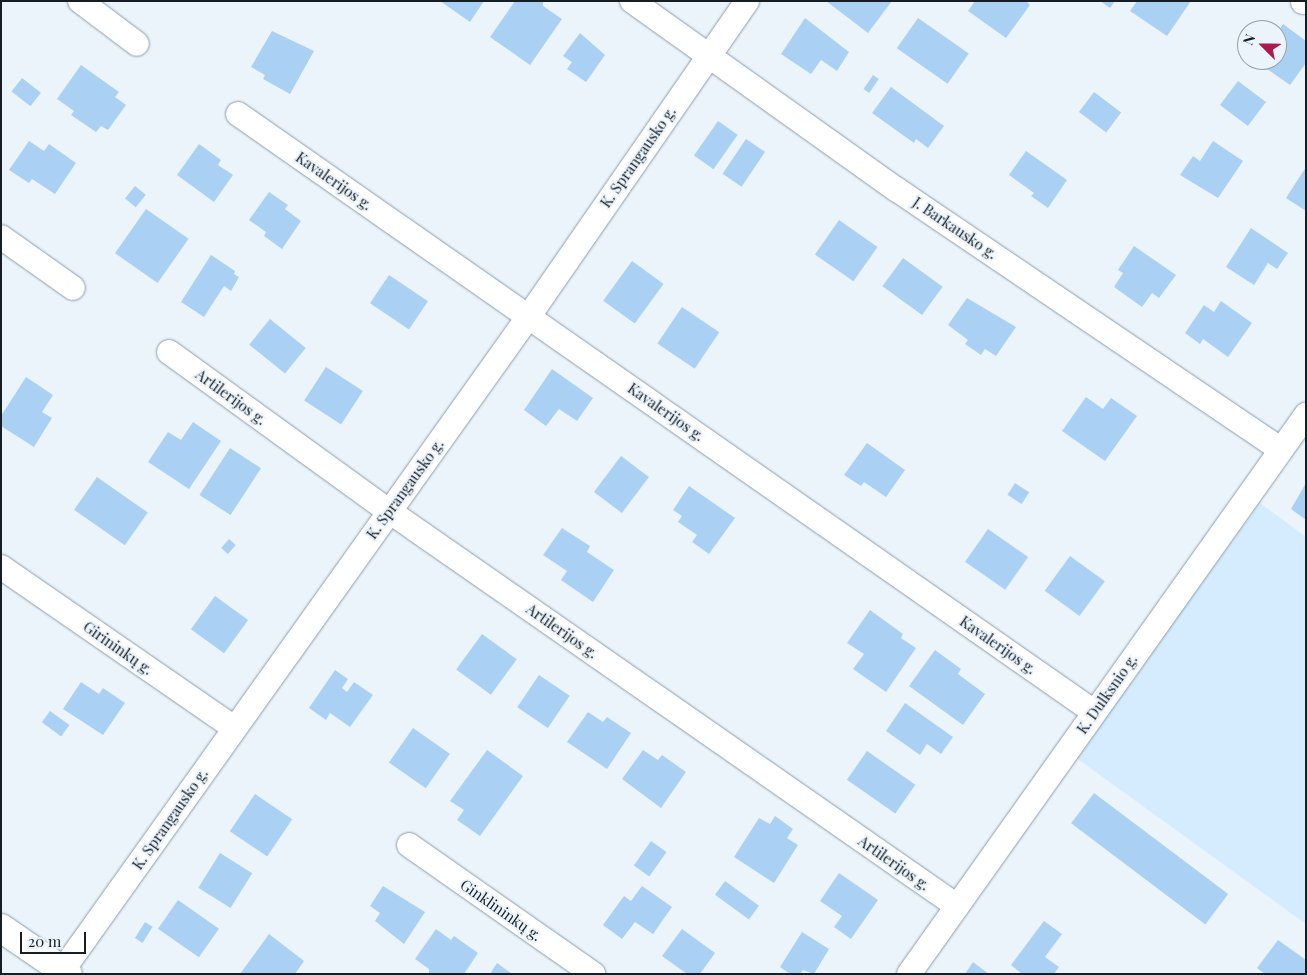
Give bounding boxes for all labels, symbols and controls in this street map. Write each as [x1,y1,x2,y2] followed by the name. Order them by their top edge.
[1237,20,1287,70] north arrow
[1238,31,1259,48] text: N
[596,103,680,211] street label: K. Sprangausko g.
[292,148,376,214] street label: Kavalerijos g.
[909,193,1001,263] street label: J. Barkausko g.
[192,365,270,429] street label: Artilerijos g.
[624,379,708,445] street label: Kavalerijos g.
[363,435,447,543] street label: K. Sprangausko g.
[523,600,601,662] street label: Artilerijos g.
[956,612,1040,678] street label: Kavalerijos g.
[80,617,156,679] street label: Girininkų g.
[1073,651,1141,737] street label: K. Dulksnio g.
[128,765,212,873] street label: K. Sprangausko g.
[855,832,933,894] street label: Artilerijos g.
[457,875,545,945] street label: Ginklininkų g.
[22,922,89,954] scale bar
[28,931,61,951] text: 20 m

